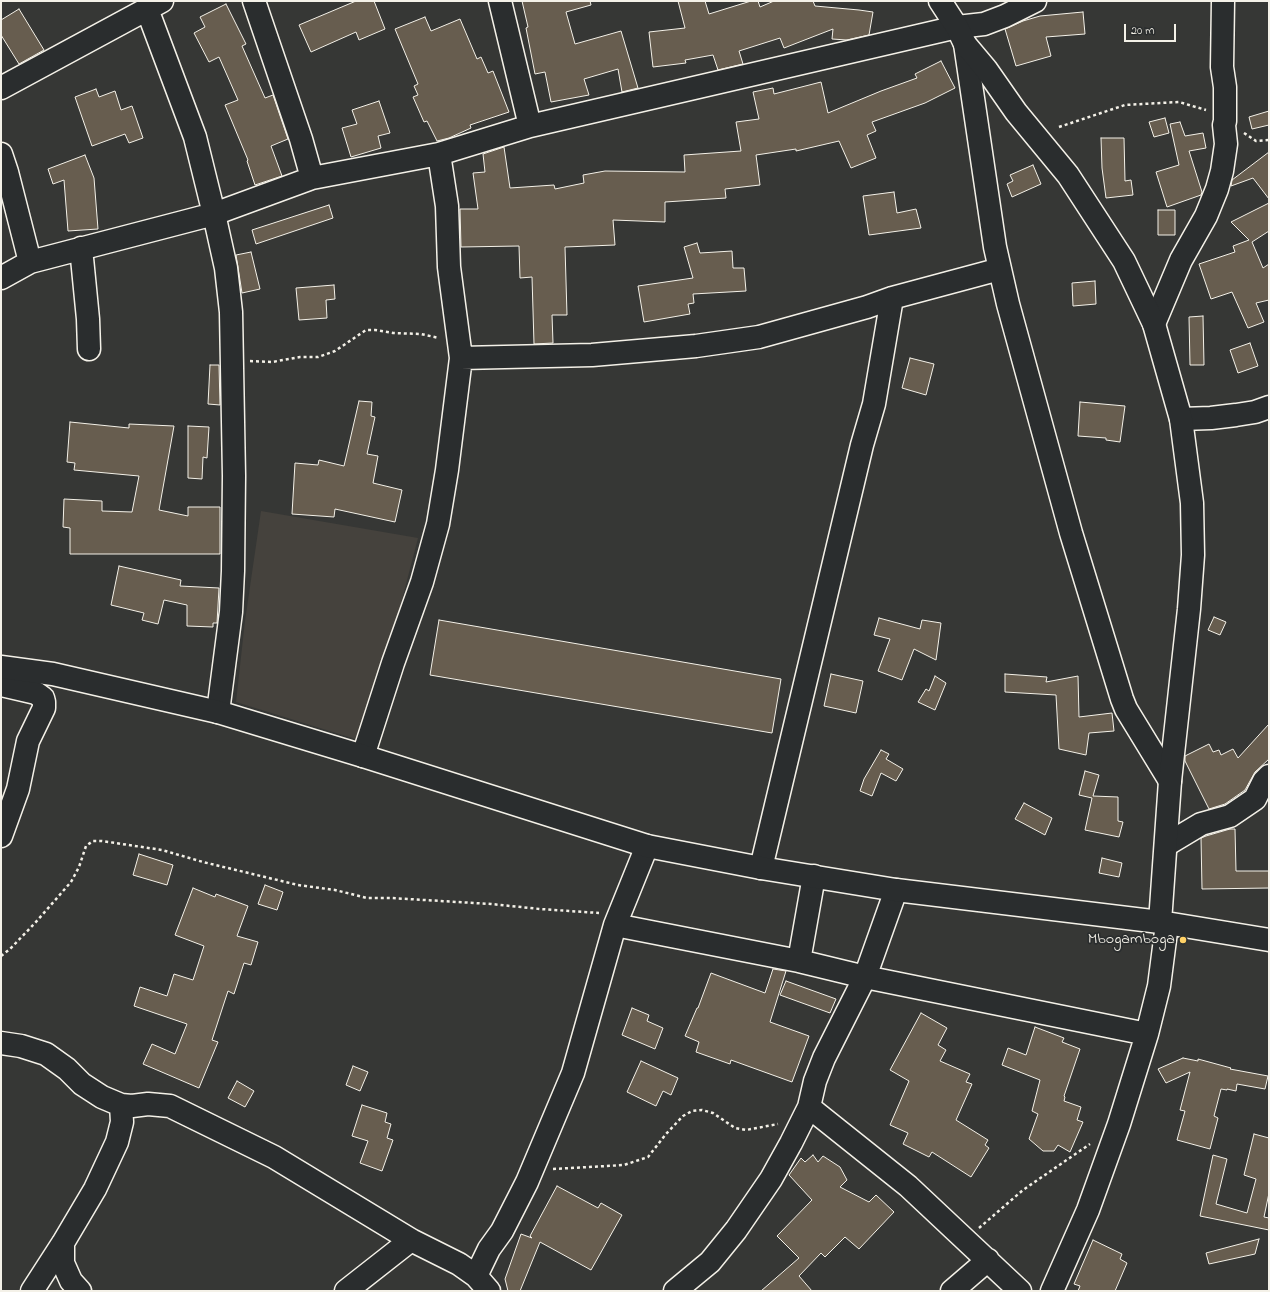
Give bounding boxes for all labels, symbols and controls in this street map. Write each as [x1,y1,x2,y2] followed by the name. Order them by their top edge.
[1126,16,1178,42] scale bar
[1131,22,1154,40] text: 20 m
[1088,930,1175,950] place label: Mbogamboga
[1178,935,1188,945] marker: Mbogamboga

